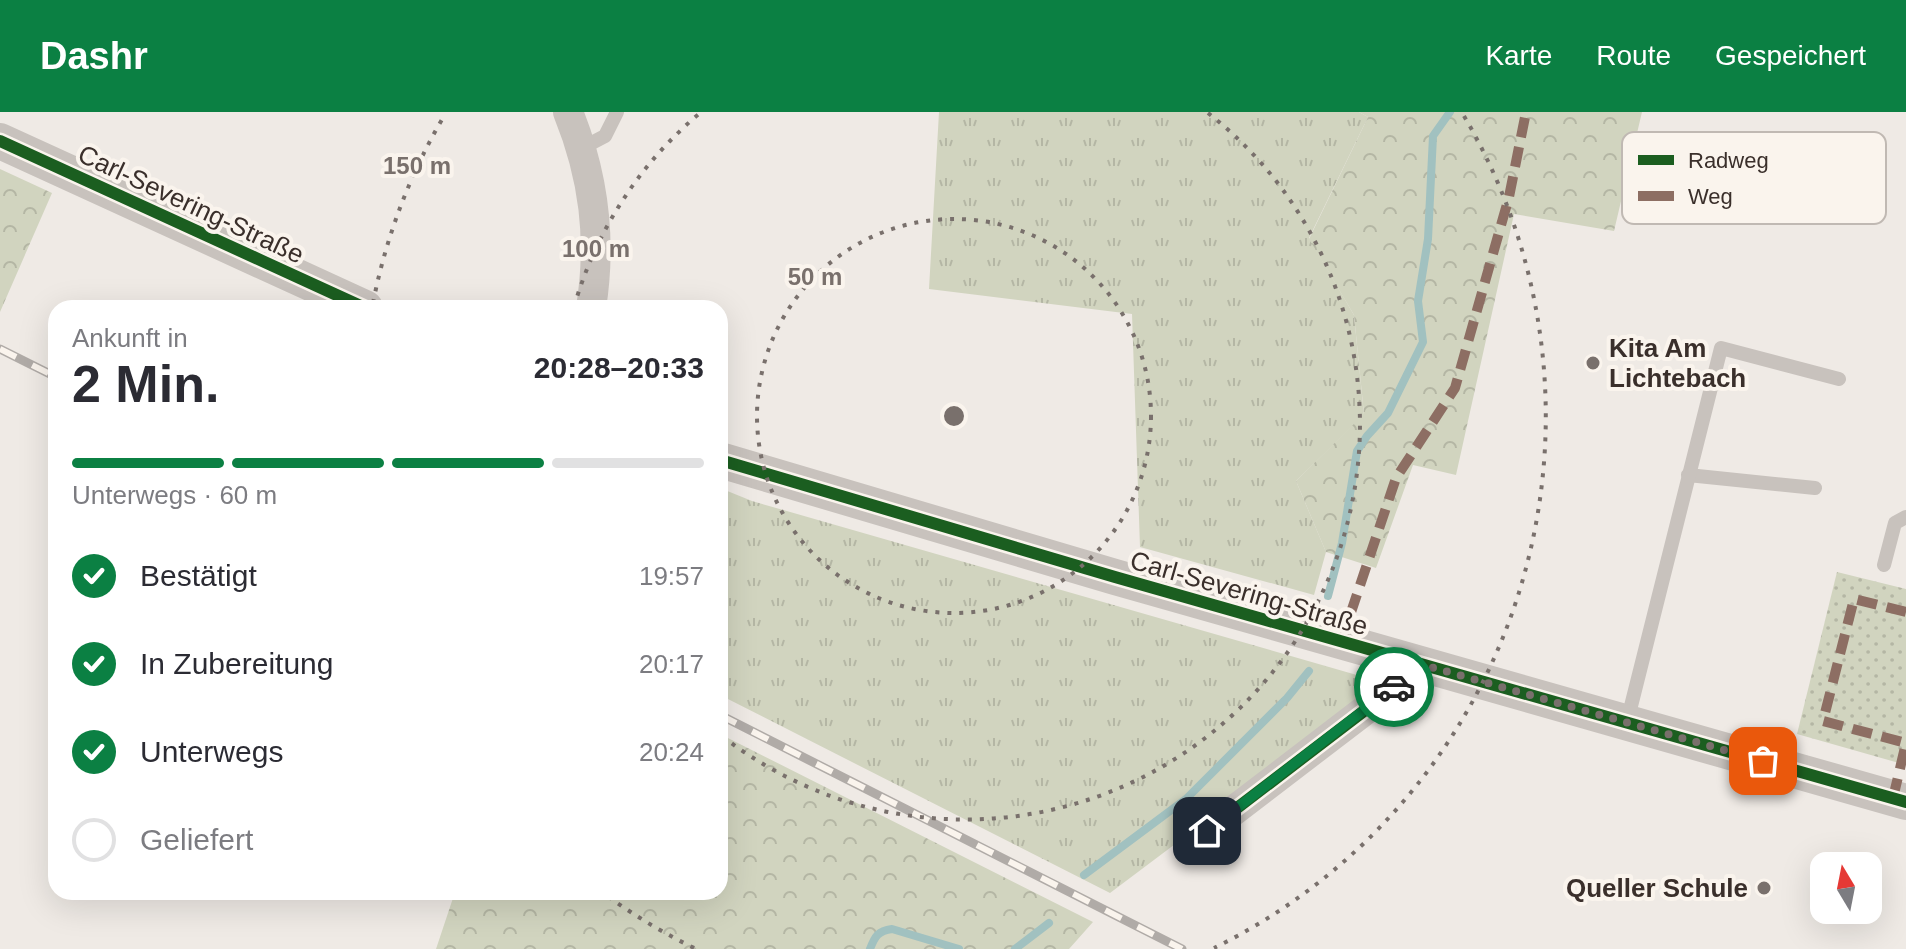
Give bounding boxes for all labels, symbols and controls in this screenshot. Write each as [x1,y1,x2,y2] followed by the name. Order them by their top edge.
[40,35,148,77] text: Dashr
[1485,40,1552,71] text: Karte
[1596,40,1671,71] text: Route
[1715,40,1866,71] text: Gespeichert
[1622,132,1886,224] legend
[73,138,309,270] street label: Carl-Severing-Straße
[1688,148,1769,173] text: Radweg
[383,152,451,179] text: 150 m
[1688,184,1733,209] text: Weg
[562,235,630,262] text: 100 m
[788,263,842,290] text: 50 m
[72,323,188,353] text: Ankunft in
[1609,333,1746,393] place label: Kita Am Lichtebach
[534,351,704,384] text: 20:28–20:33
[1584,354,1602,372] marker: Kita Am Lichtebach
[72,355,219,413] text: 2 Min.
[940,402,968,430] centre of rings
[72,480,277,510] text: Unterwegs · 60 m
[1127,545,1371,641] street label: Carl-Severing-Straße
[72,554,116,598] icon: check
[140,559,257,592] text: Bestätigt
[639,561,704,591] text: 19:57
[72,642,116,686] icon: check
[140,647,333,680] text: In Zubereitung
[1354,647,1434,727] courier
[639,649,704,679] text: 20:17
[1372,665,1416,709] icon: car
[1729,727,1797,795] pin
[72,730,116,774] icon: check
[140,735,283,768] text: Unterwegs
[639,737,704,767] text: 20:24
[1741,739,1785,783] icon: bag
[1173,797,1241,865] pin
[1185,809,1229,853] icon: home
[140,823,253,856] text: Geliefert
[1810,852,1882,924] north arrow
[1810,852,1882,924] map controls
[1566,873,1748,903] place label: Queller Schule
[1755,879,1773,897] marker: Queller Schule

